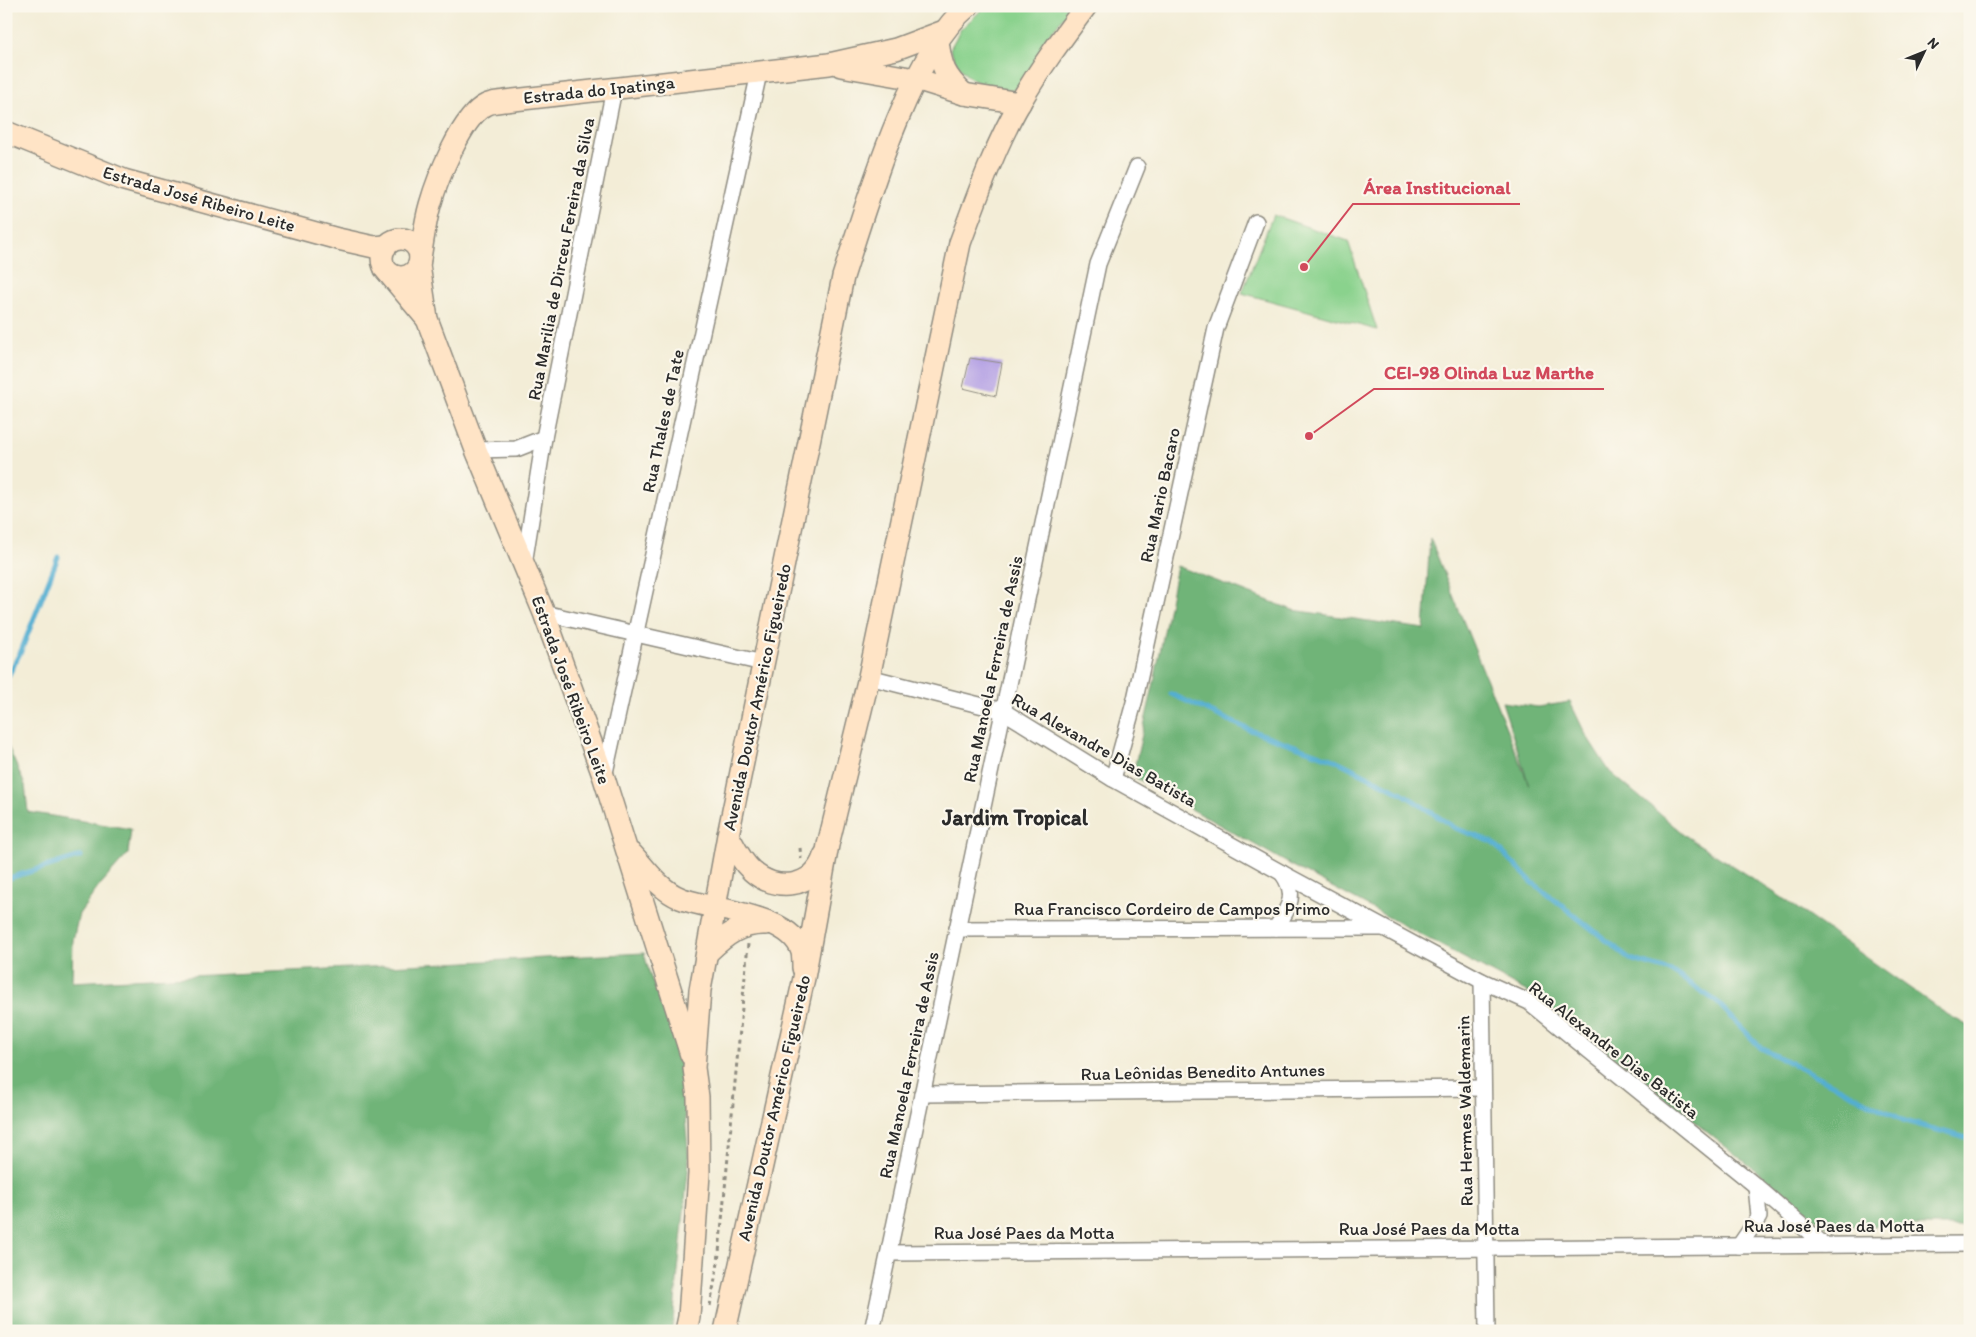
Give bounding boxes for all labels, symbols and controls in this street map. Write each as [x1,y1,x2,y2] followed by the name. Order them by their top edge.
[1898,28,1948,78] north arrow
[1924,34,1943,53] text: N
[522,71,676,109] street label: Estrada do Ipatinga
[523,116,599,402] street label: Rua Marilia de Dirceu Fereira da Silva
[100,161,298,237] street label: Estrada José Ribeiro Leite
[1353,170,1520,204] callout: Área Institucional
[1362,176,1511,199] text: Área Institucional
[637,347,689,495] street label: Rua Thales de Tate
[1374,355,1604,389] callout: CEI-98 Olinda Luz Marthe
[1384,361,1594,384] text: CEI-98 Olinda Luz Marthe
[1135,425,1185,565] street label: Rua Mario Bacaro
[958,554,1028,784] street label: Rua Manoela Ferreira de Assis
[718,562,796,832] street label: Avenida Doutor Américo Figueiredo
[527,593,615,787] street label: Estrada José Ribeiro Leite
[1007,688,1201,812] street label: Rua Alexandre Dias Batista
[941,804,1089,831] district label: Jardim Tropical
[1014,898,1330,920] street label: Rua Francisco Cordeiro de Campos Primo
[874,950,944,1180] street label: Rua Manoela Ferreira de Assis
[733,973,815,1243] street label: Avenida Doutor Américo Figueiredo
[1524,977,1704,1124] street label: Rua Alexandre Dias Batista
[1452,1015,1478,1207] street label: Rua Hermes Waldemarin
[1081,1059,1325,1085] street label: Rua Leônidas Benedito Antunes
[1744,1215,1924,1237] street label: Rua José Paes da Motta
[1339,1218,1519,1240] street label: Rua José Paes da Motta
[934,1222,1114,1244] street label: Rua José Paes da Motta

